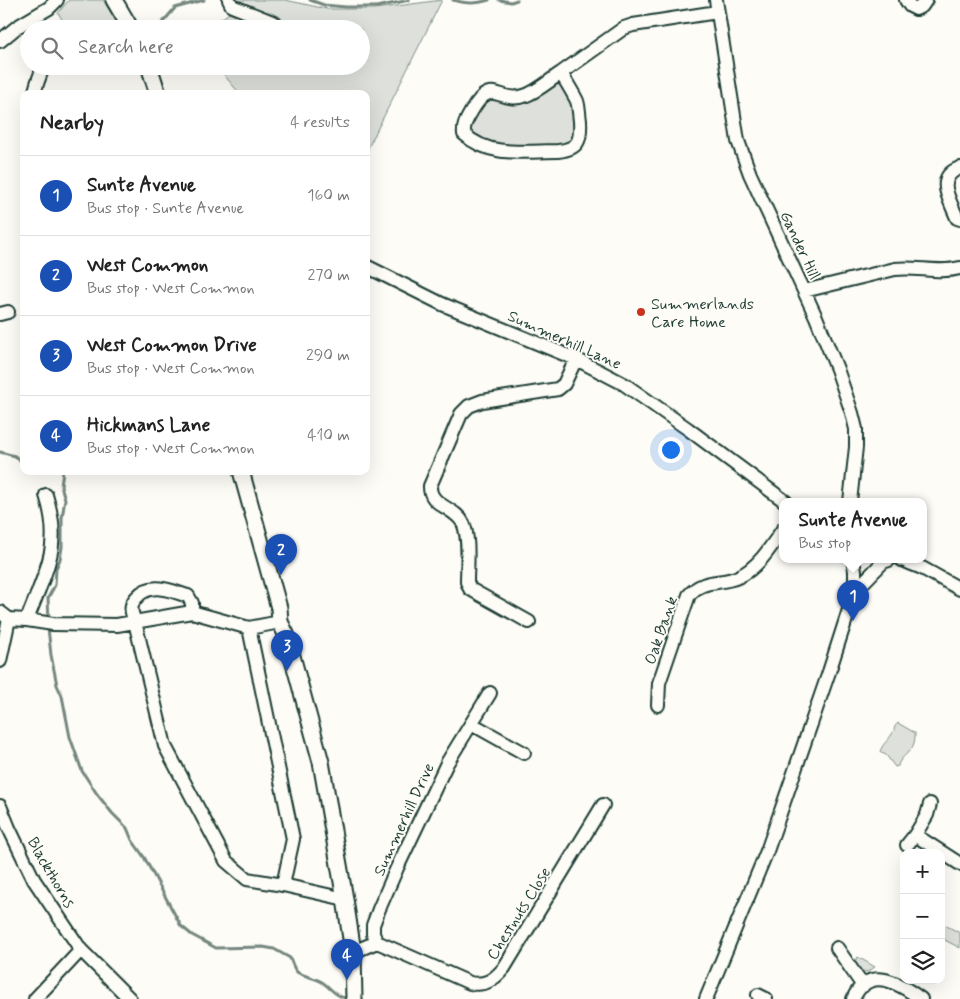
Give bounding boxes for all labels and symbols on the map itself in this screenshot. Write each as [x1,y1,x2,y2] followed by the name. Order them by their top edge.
[775,208,825,283] street label: Gander Hill
[651,294,754,333] place label: Summerlands Care Home
[504,306,625,375] street label: Summerhill Lane
[635,306,647,318] marker: Summerlands Care Home
[658,437,684,463] your location
[265,534,297,575] pin: 2
[837,580,869,621] pin: 1
[640,594,683,667] street label: Oak Bank
[271,630,303,671] pin: 3
[369,760,440,879] street label: Summerhill Drive
[22,833,79,912] street label: Blackthorns
[482,863,556,964] street label: Chestnuts Close
[331,939,363,980] pin: 4

